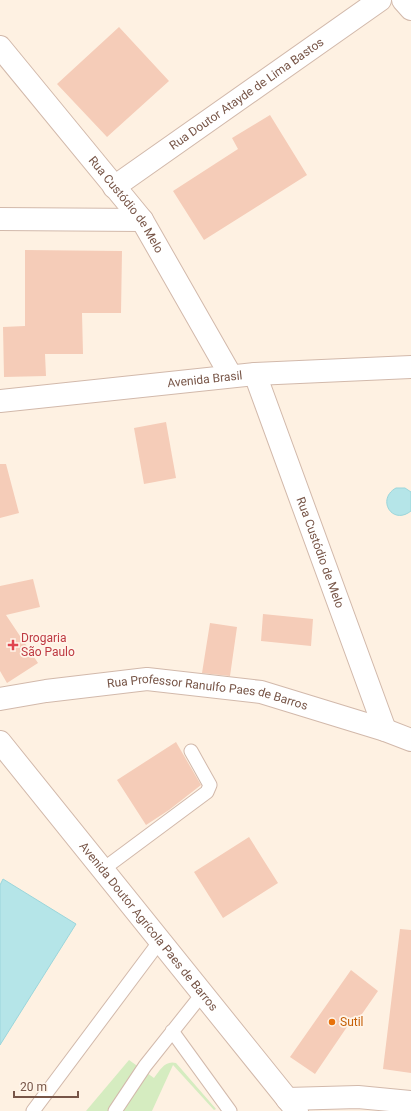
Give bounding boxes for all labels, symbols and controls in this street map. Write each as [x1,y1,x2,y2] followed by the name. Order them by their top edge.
[167,35,326,153] street label: Rua Doutor Atayde de Lima Bastos
[86,153,166,256] street label: Rua Custódio de Melo
[167,368,243,390] street label: Avenida Brasil
[294,495,347,610] street label: Rua Custódio de Melo
[21,631,75,659] place label: Drogaria São Paulo
[8,640,18,650] marker: Drogaria São Paulo
[106,672,310,713] street label: Rua Professor Ranulfo Paes de Barros
[76,839,221,1014] street label: Avenida Doutor Agrícola Paes de Barros
[340,1015,364,1029] place label: Sutil
[327,1017,337,1027] marker: Sutil
[14,1073,78,1099] scale bar
[20,1080,47,1094] text: 20 m

